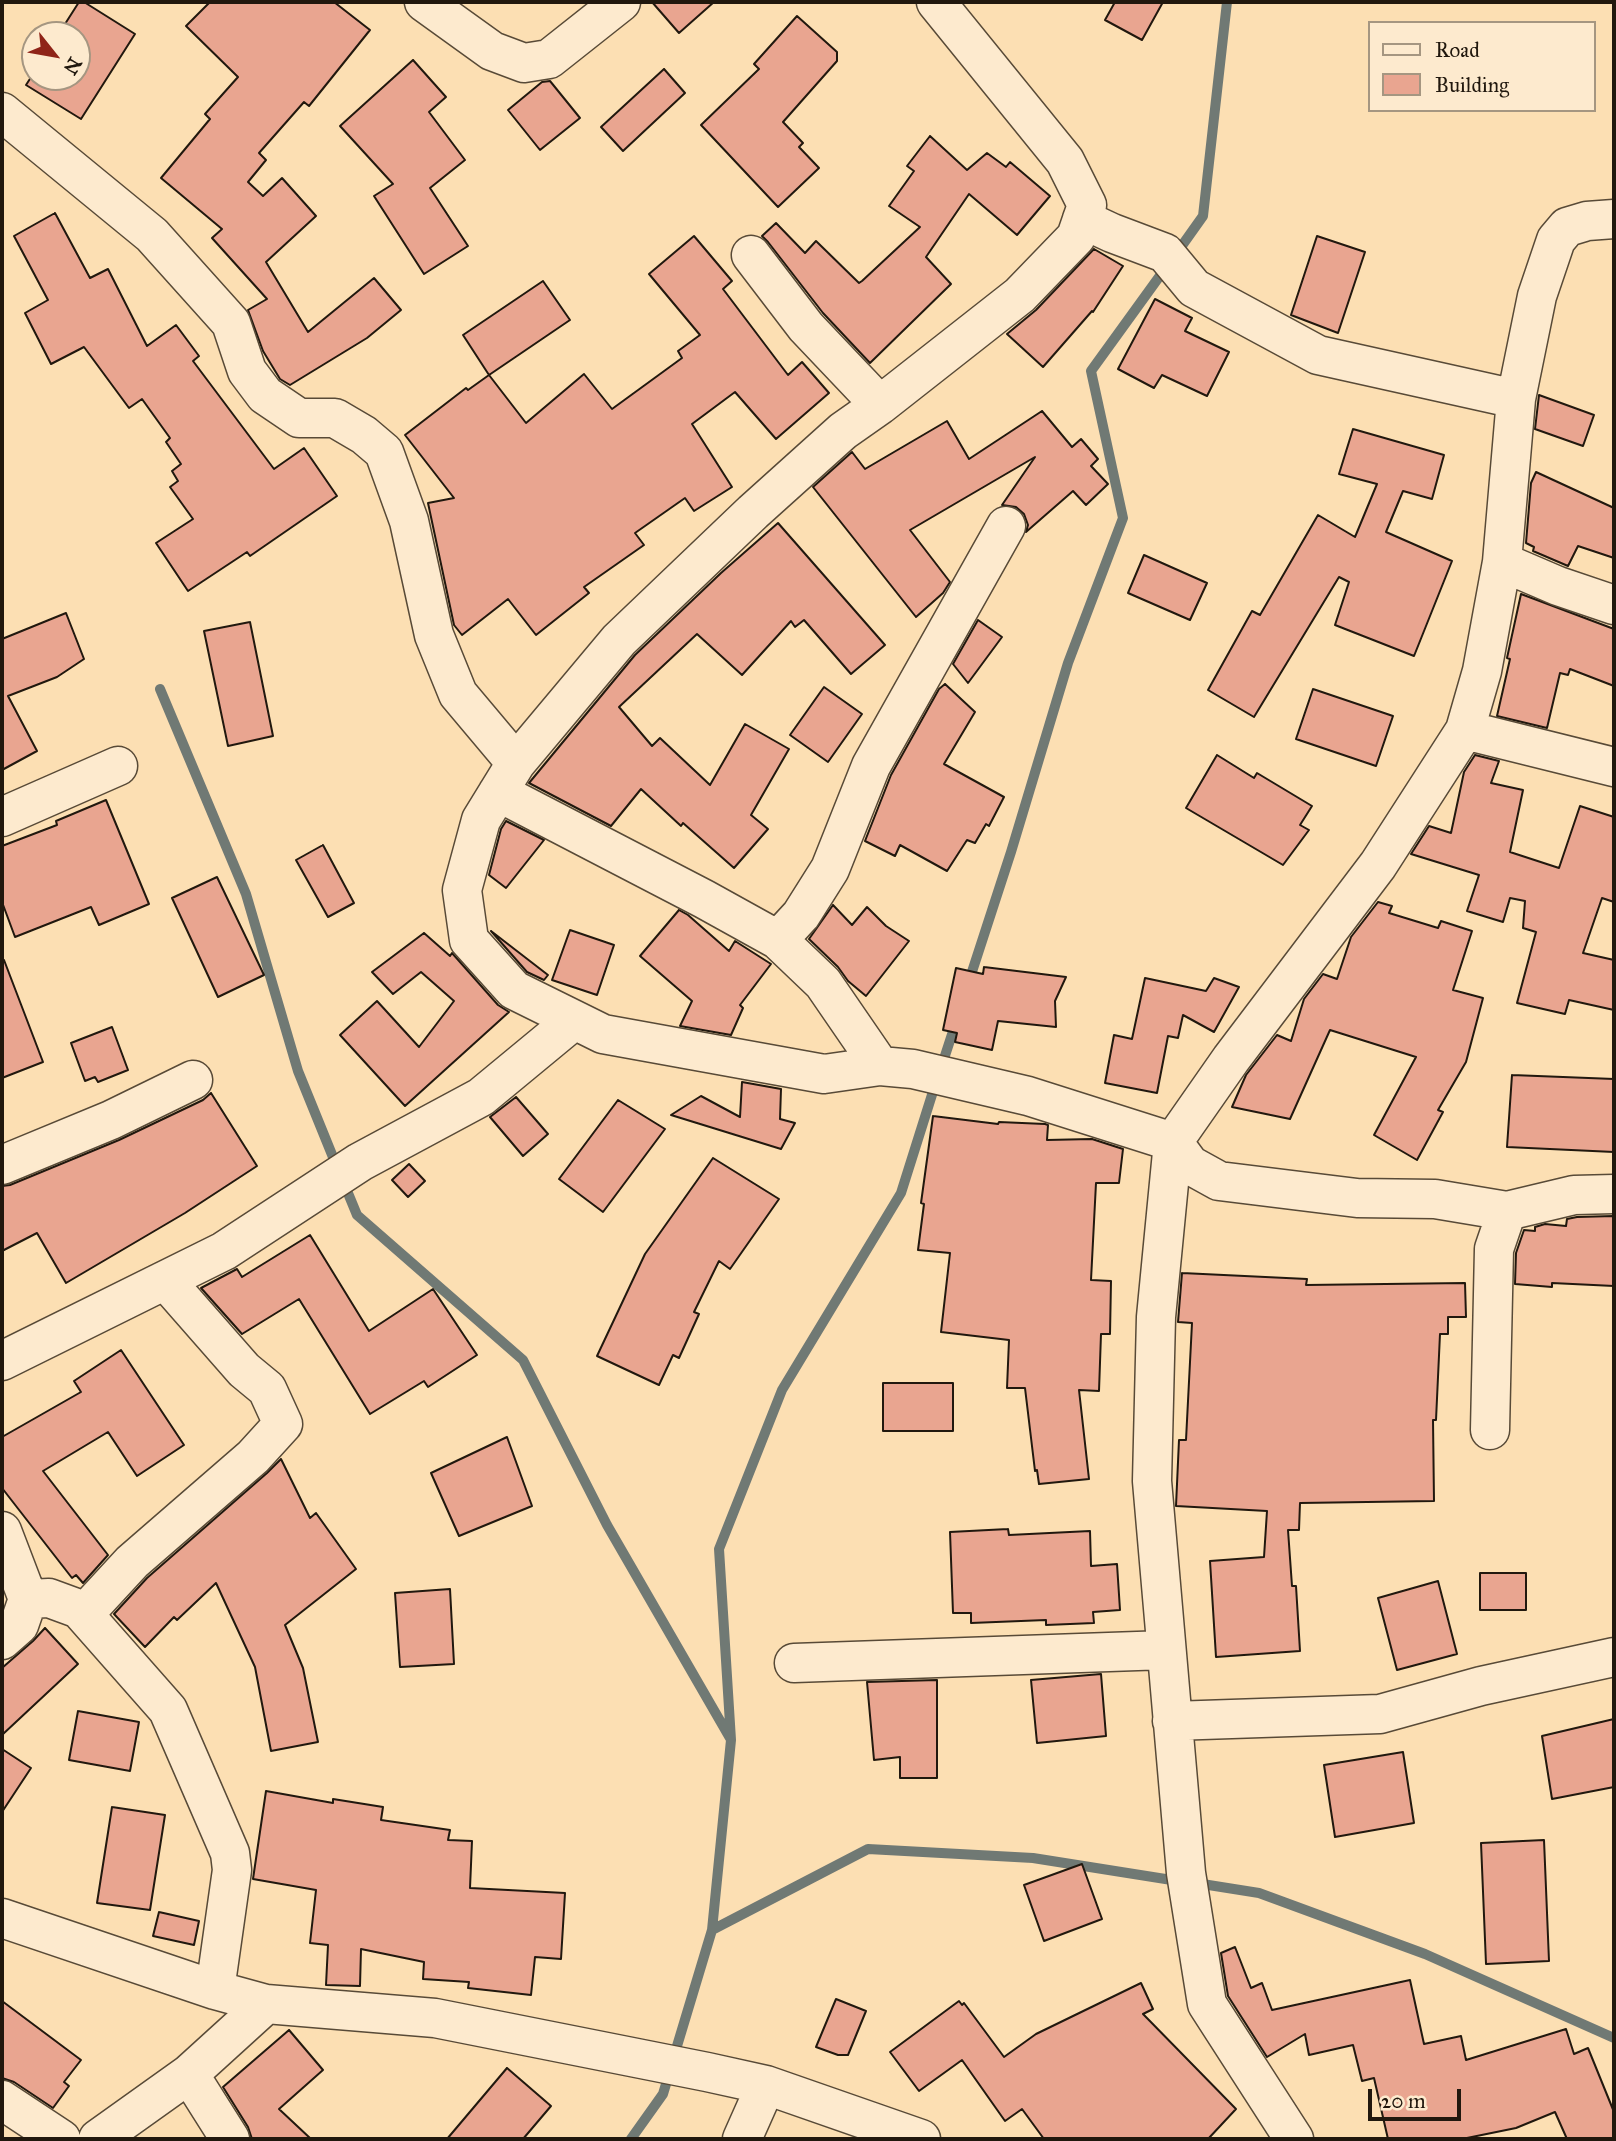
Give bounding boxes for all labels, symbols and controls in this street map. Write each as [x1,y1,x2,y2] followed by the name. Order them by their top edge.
[21,21,91,91] north arrow
[1368,21,1595,112] legend
[1435,37,1480,63] text: Road
[59,53,87,79] text: N
[1435,72,1509,98] text: Building
[1371,2074,1464,2118] scale bar
[1381,2088,1426,2114] text: 20 m

